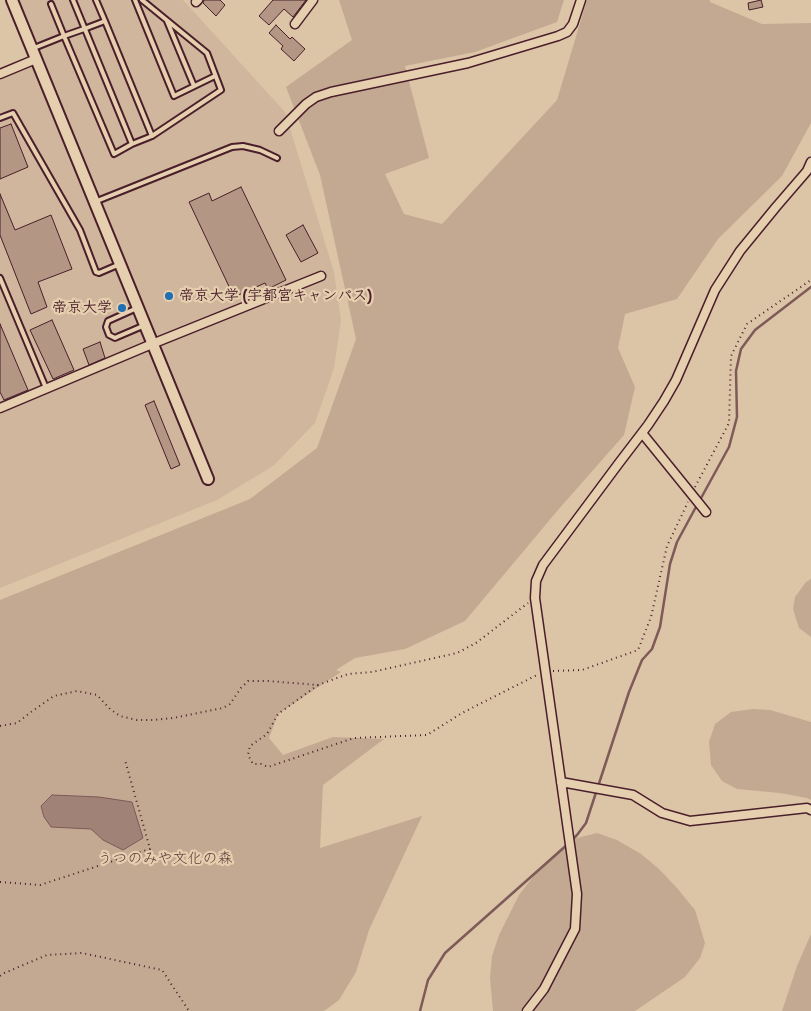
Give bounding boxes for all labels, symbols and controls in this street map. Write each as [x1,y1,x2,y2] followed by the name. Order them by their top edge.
[179,287,372,305] place label: 帝京大学 (宇都宮キャンパス)
[163,290,175,302] marker: 帝京大学 (宇都宮キャンパス)
[52,299,112,317] place label: 帝京大学
[116,302,128,314] marker: 帝京大学
[98,850,232,868] park label: うつのみや文化の森

